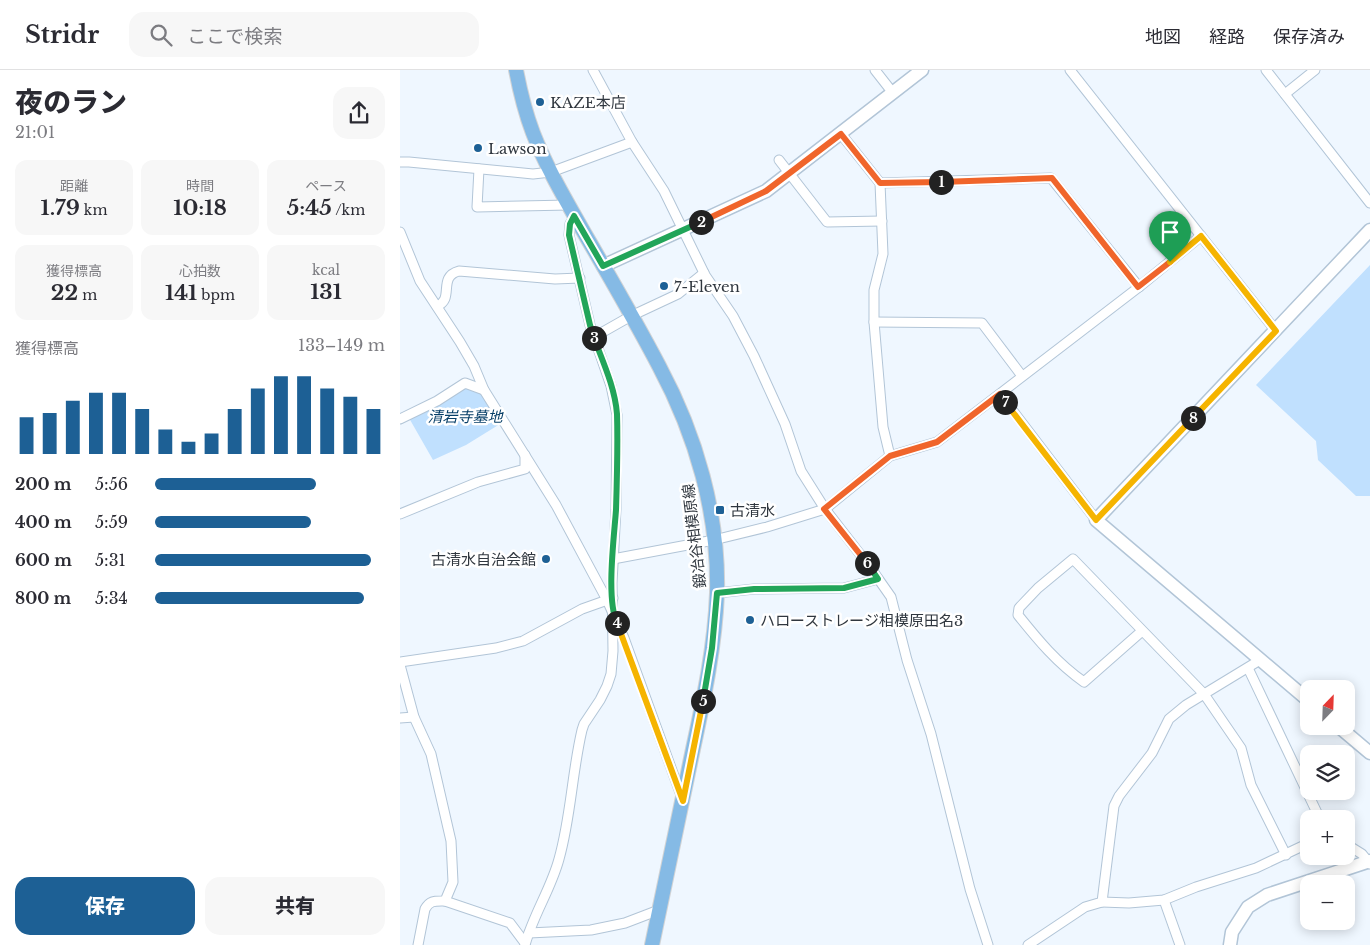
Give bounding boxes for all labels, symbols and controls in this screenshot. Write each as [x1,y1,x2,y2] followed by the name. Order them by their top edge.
[129,12,479,57] search box
[25,20,99,49] text: Stridr
[147,21,175,49] icon: search
[187,25,282,48] text: ここで検索
[1145,26,1181,48] text: 地図
[1209,26,1245,48] text: 経路
[1273,26,1345,48] text: 保存済み
[15,85,127,120] text: 夜のラン
[333,87,385,139] button: share
[550,93,626,112] place label: KAZE本店
[534,96,546,108] marker: KAZE本店
[15,122,55,142] text: 21:01
[488,139,547,158] place label: Lawson
[472,142,484,154] marker: Lawson
[928,170,954,194] pin: 1
[938,173,945,191] text: 1
[60,177,88,195] text: 距離
[186,177,214,195] text: 時間
[305,177,347,195] text: ペース
[40,195,80,221] text: 1.79
[173,195,227,221] text: 10:18
[287,195,332,221] text: 5:45
[80,201,108,219] text: km
[332,201,365,219] text: /km
[688,210,714,234] pin: 2
[1149,211,1191,262] pin
[697,213,706,231] text: 2
[1156,218,1184,246] icon: arrive
[312,261,340,279] text: kcal
[46,262,102,280] text: 獲得標高
[179,262,221,280] text: 心拍数
[674,277,740,296] place label: 7-Eleven
[310,279,342,305] text: 131
[51,280,78,306] text: 22
[165,280,197,306] text: 141
[658,280,670,292] marker: 7-Eleven
[78,286,97,304] text: m
[197,286,235,304] text: bpm
[582,326,606,350] pin: 3
[590,329,599,347] text: 3
[298,335,385,355] text: 133–149 m
[15,338,79,358] text: 獲得標高
[992,390,1018,414] pin: 7
[1002,393,1009,411] text: 7
[1180,406,1206,430] pin: 8
[427,407,504,426] park label: 清岩寺墓地
[1189,409,1198,427] text: 8
[15,474,72,494] text: 200 m
[95,474,128,494] text: 5:56
[678,483,710,589] street label: 鍛冶谷相模原線
[730,501,775,520] place label: 古清水
[714,504,726,516] marker: 古清水
[15,512,72,532] text: 400 m
[95,512,128,532] text: 5:59
[15,550,72,570] text: 600 m
[95,550,126,570] text: 5:31
[431,550,536,569] place label: 古清水自治会館
[854,550,880,576] pin: 6
[540,553,552,565] marker: 古清水自治会館
[863,554,872,572] text: 6
[15,588,71,608] text: 800 m
[95,588,128,608] text: 5:34
[604,610,630,636] pin: 4
[760,611,963,630] place label: ハローストレージ相模原田名3
[613,614,622,632] text: 4
[744,614,756,626] marker: ハローストレージ相模原田名3
[1300,680,1355,735] north arrow
[1300,680,1355,930] map controls
[690,688,716,714] pin: 5
[699,692,708,710] text: 5
[1300,745,1355,800] button: layers
[1300,810,1355,865] button: +
[1300,875,1355,930] button: −
[15,877,195,935] button: 保存
[205,877,385,935] button: 共有

